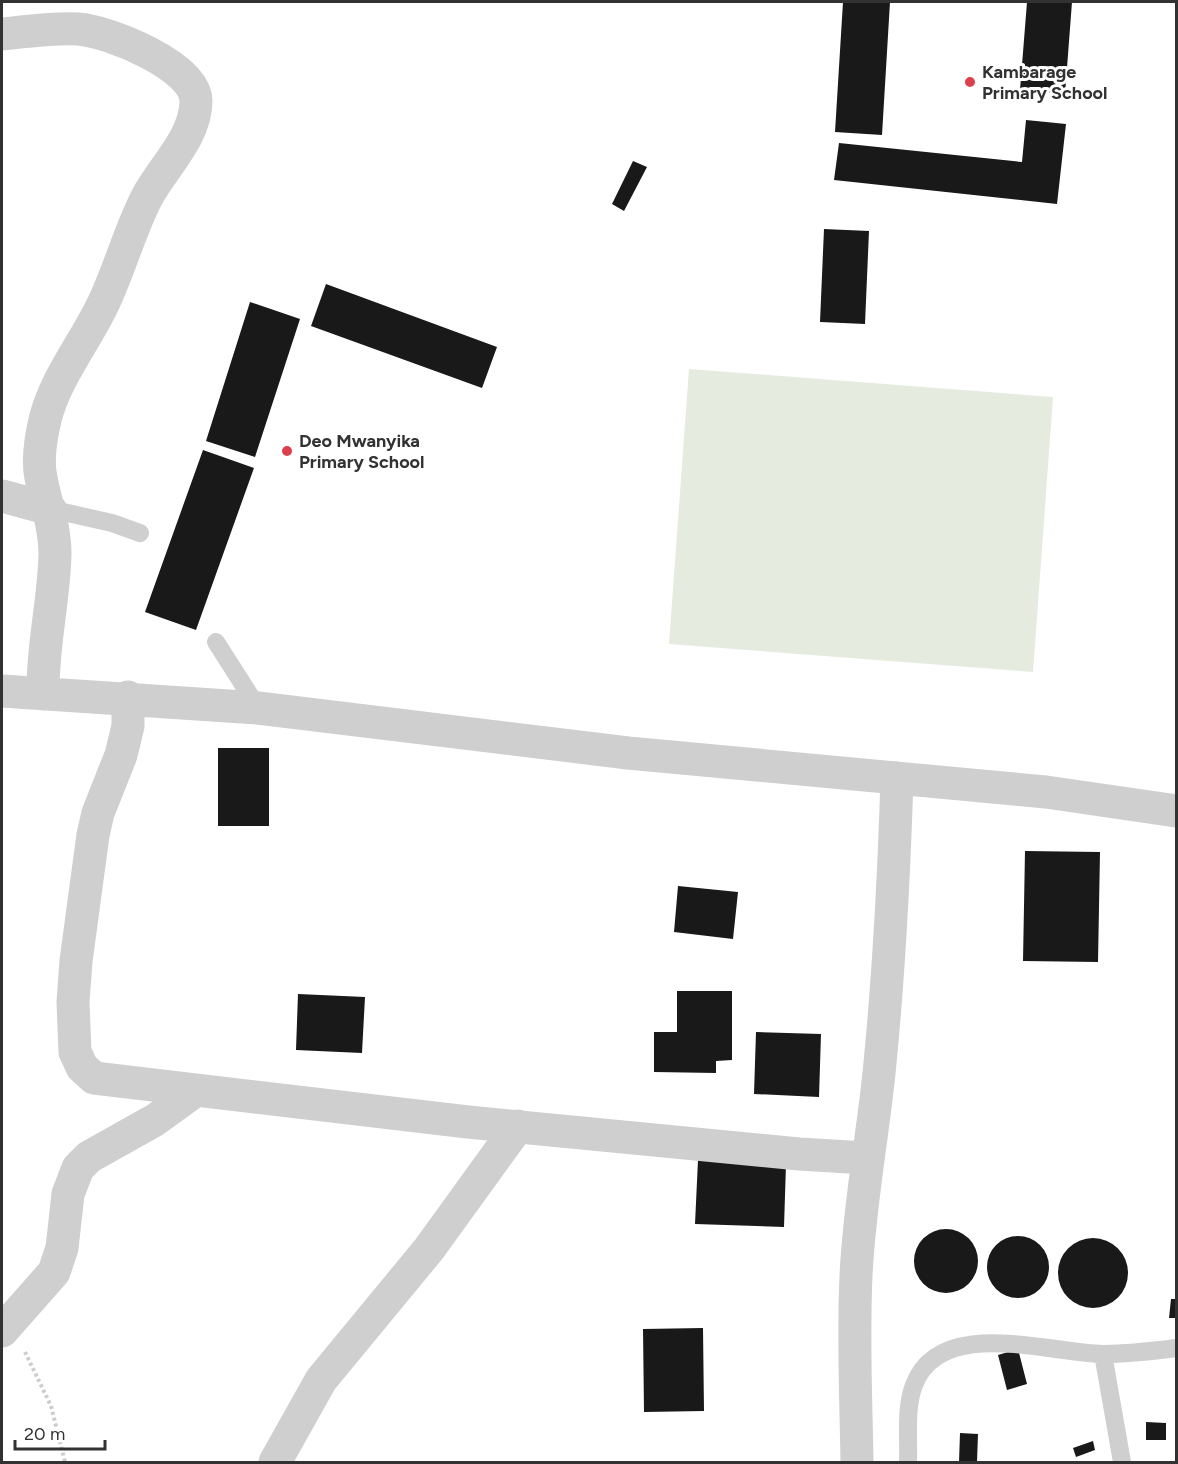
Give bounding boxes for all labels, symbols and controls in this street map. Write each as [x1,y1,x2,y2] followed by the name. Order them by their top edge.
[982,61,1107,104] place label: Kambarage Primary School
[963,75,977,89] marker: Kambarage Primary School
[299,430,424,473] place label: Deo Mwanyika Primary School
[280,444,294,458] marker: Deo Mwanyika Primary School
[15,1413,105,1451] scale bar
[24,1423,65,1445] text: 20 m

